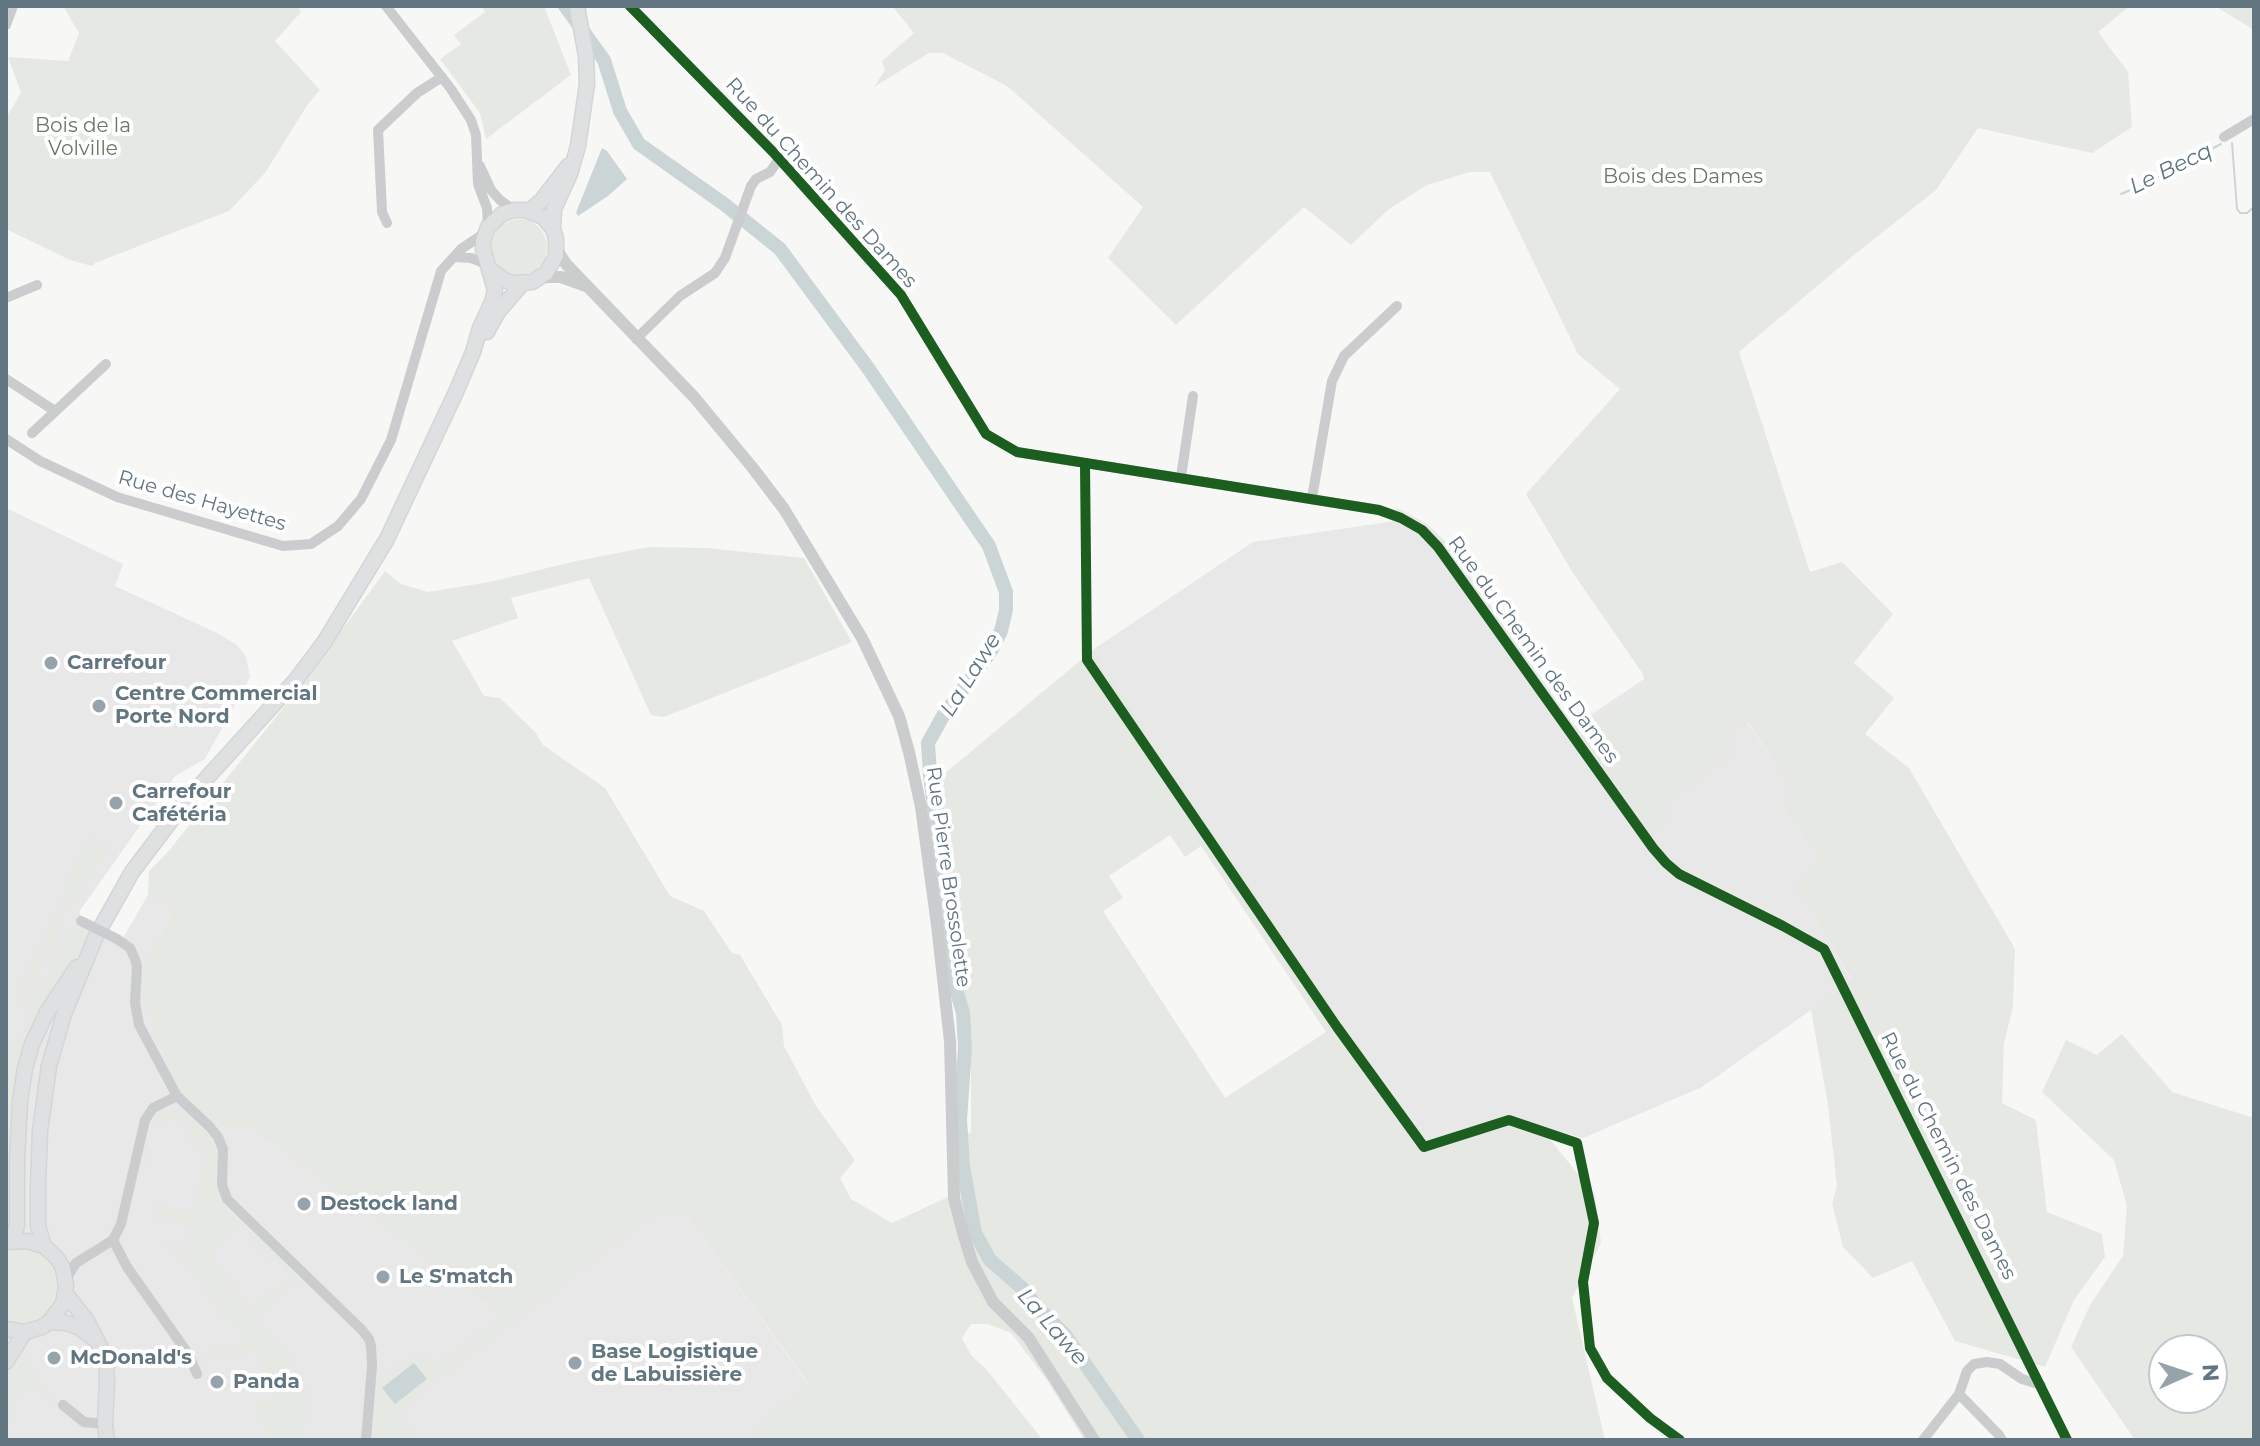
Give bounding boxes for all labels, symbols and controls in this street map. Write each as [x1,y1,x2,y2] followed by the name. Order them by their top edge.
[720,73,922,293] street label: Rue du Chemin des Dames
[35,114,131,161] park label: Bois de la Volville
[2125,138,2217,200] water label: Le Becq
[1603,165,1763,189] park label: Bois des Dames
[115,466,289,536] street label: Rue des Hayettes
[1443,532,1623,768] street label: Rue du Chemin des Dames
[935,628,1007,722] water label: La Lawe
[67,651,166,675] place label: Carrefour
[42,654,60,672] marker: Carrefour
[115,682,317,729] place label: Centre Commercial Porte Nord
[90,697,108,715] marker: Centre Commercial Porte Nord
[921,765,975,989] street label: Rue Pierre Brossolette
[132,780,231,827] place label: Carrefour Cafétéria
[107,794,125,812] marker: Carrefour Cafétéria
[1875,1028,2021,1284] street label: Rue du Chemin des Dames
[320,1192,458,1216] place label: Destock land
[295,1195,313,1213] marker: Destock land
[399,1265,513,1289] place label: Le S'match
[374,1268,392,1286] marker: Le S'match
[1011,1283,1093,1371] water label: La Lawe
[2148,1334,2228,1414] north arrow
[591,1340,758,1387] place label: Base Logistique de Labuissière
[70,1346,192,1370] place label: McDonald's
[45,1349,63,1367] marker: McDonald's
[566,1354,584,1372] marker: Base Logistique de Labuissière
[2197,1363,2224,1382] text: N
[233,1370,300,1394] place label: Panda
[208,1373,226,1391] marker: Panda

